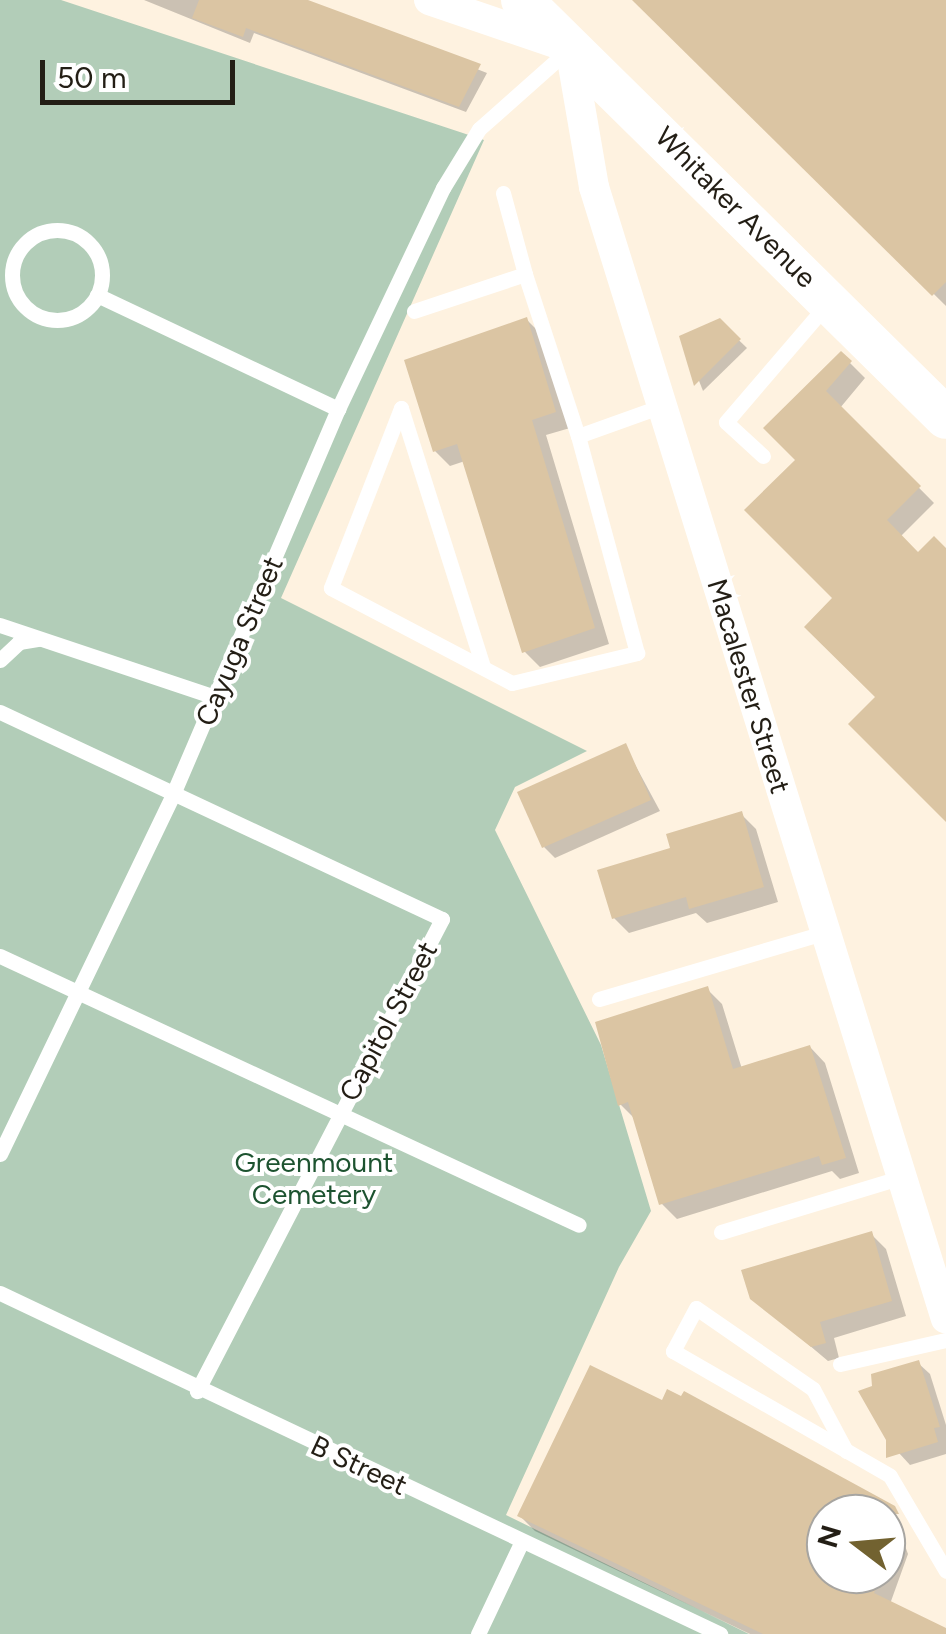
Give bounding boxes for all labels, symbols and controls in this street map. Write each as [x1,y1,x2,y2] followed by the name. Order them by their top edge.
[45,40,240,102] scale bar
[57,59,126,96] text: 50 m
[649,120,823,294] street label: Whitaker Avenue
[188,551,290,731] street label: Cayuga Street
[700,575,798,797] street label: Macalester Street
[332,936,444,1106] street label: Capitol Street
[235,1145,393,1211] park label: Greenmount Cemetery
[305,1428,413,1502] street label: B Street
[806,1494,906,1594] north arrow
[810,1521,848,1551] text: N

